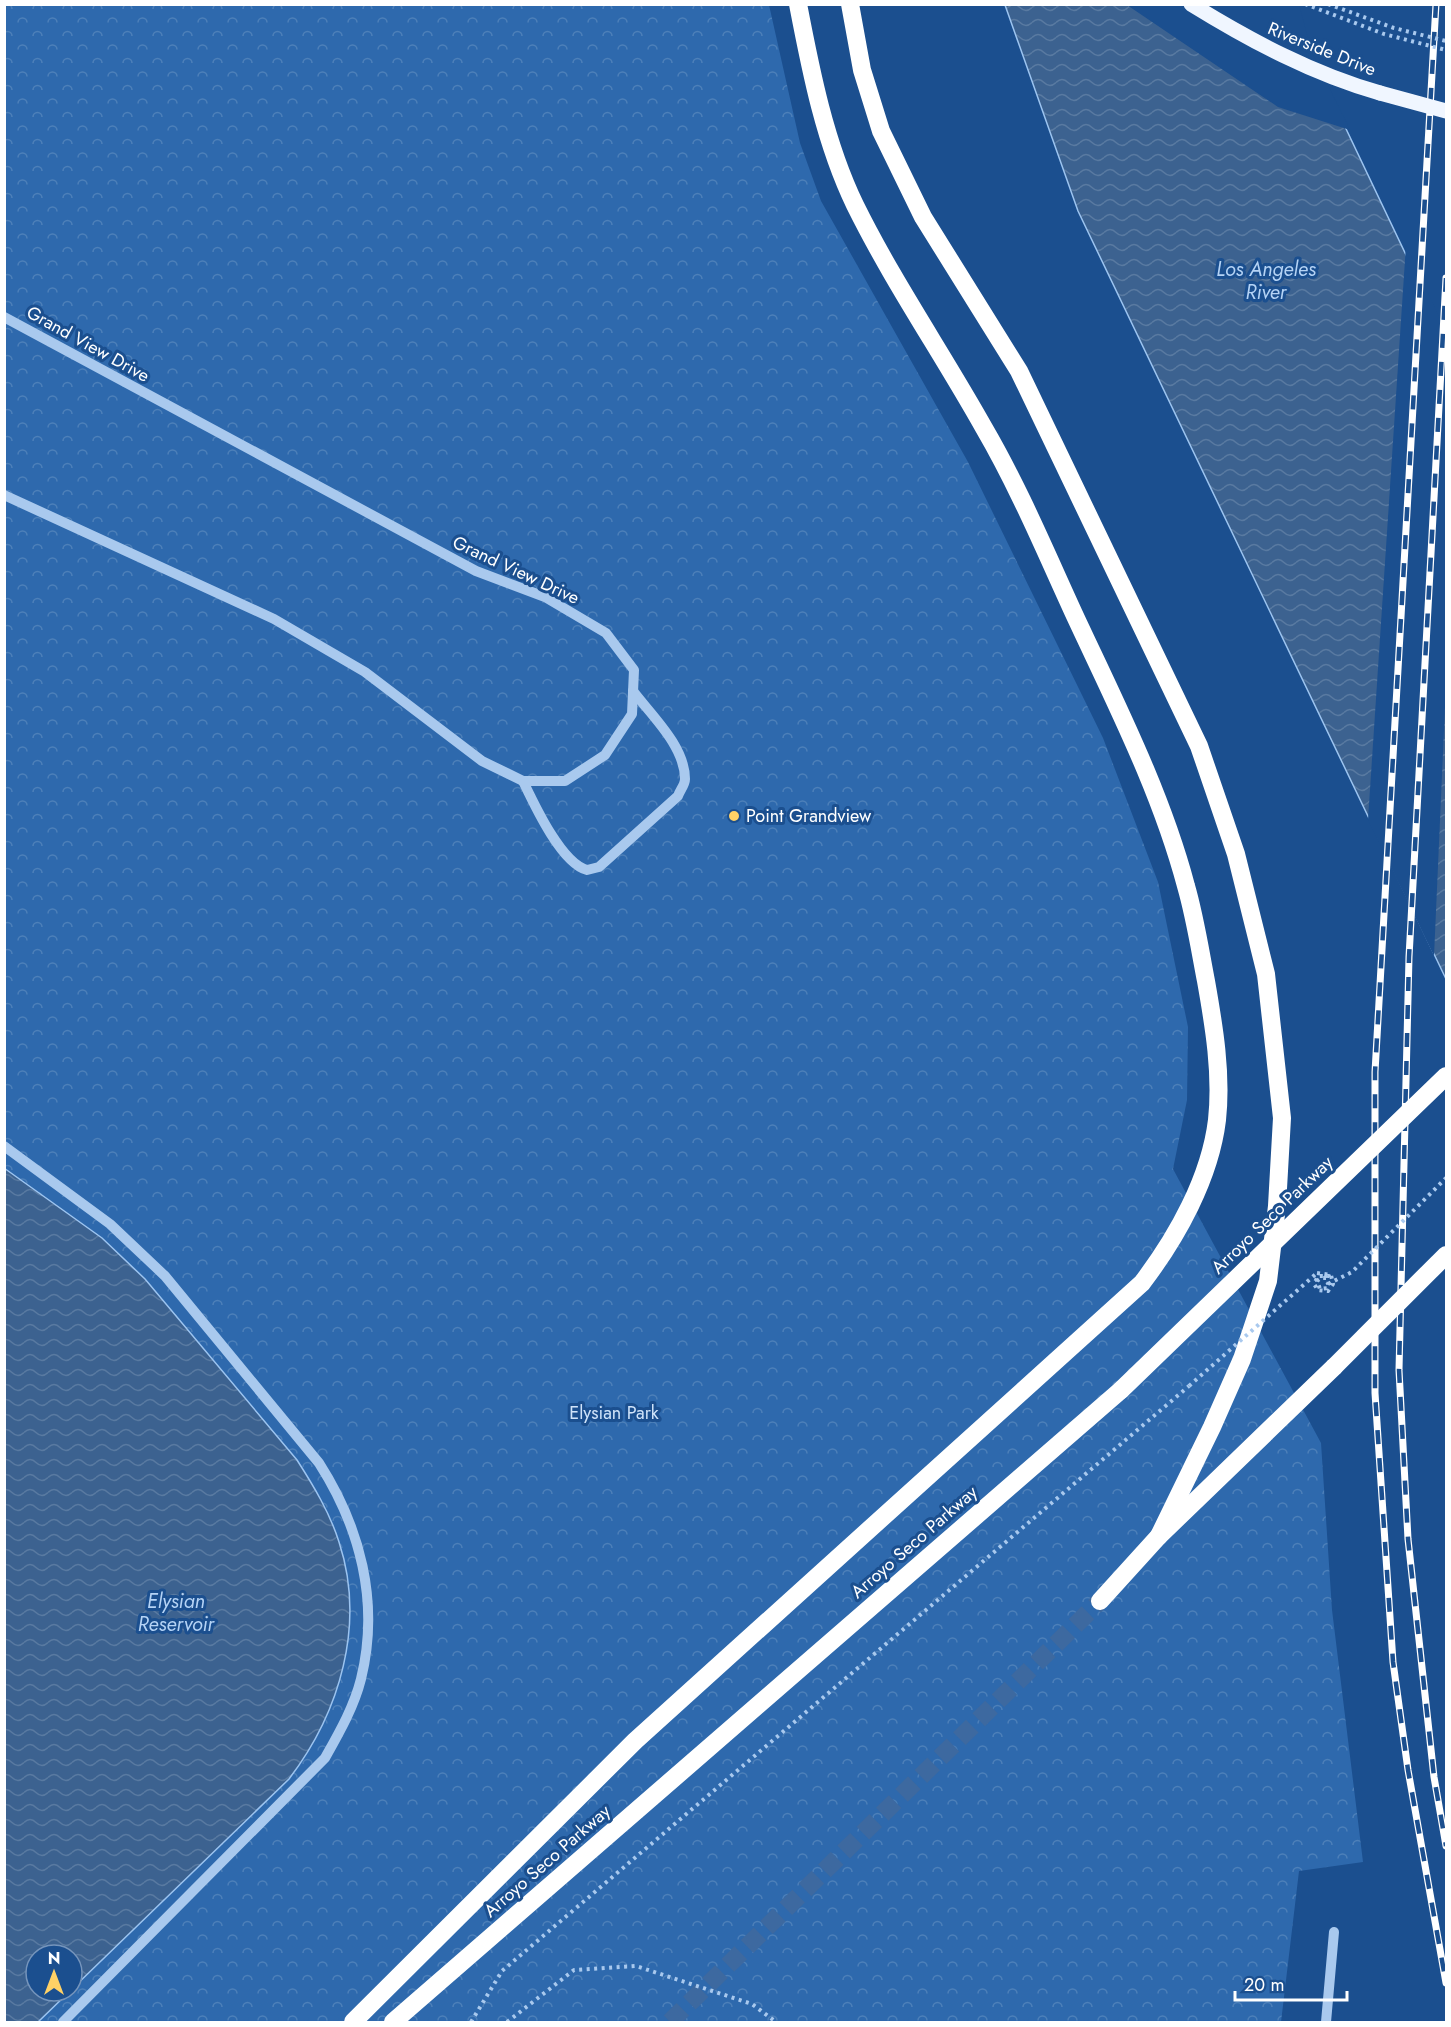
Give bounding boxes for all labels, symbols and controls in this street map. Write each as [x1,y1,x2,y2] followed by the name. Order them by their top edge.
[1264,15,1380,83] street label: Riverside Drive
[1216,255,1316,307] water label: Los Angeles River
[22,299,154,389] street label: Grand View Drive
[448,529,584,611] street label: Grand View Drive
[746,803,872,829] place label: Point Grandview
[727,809,741,823] marker: Point Grandview
[1205,1150,1339,1280] street label: Arroyo Seco Parkway
[569,1400,659,1426] park label: Elysian Park
[845,1480,983,1604] street label: Arroyo Seco Parkway
[138,1587,216,1639] water label: Elysian Reservoir
[478,1799,616,1923] street label: Arroyo Seco Parkway
[24,1943,84,2003] north arrow
[48,1947,60,1970] text: N
[1235,1964,1348,2002] scale bar
[1244,1972,1284,1998] text: 20 m

